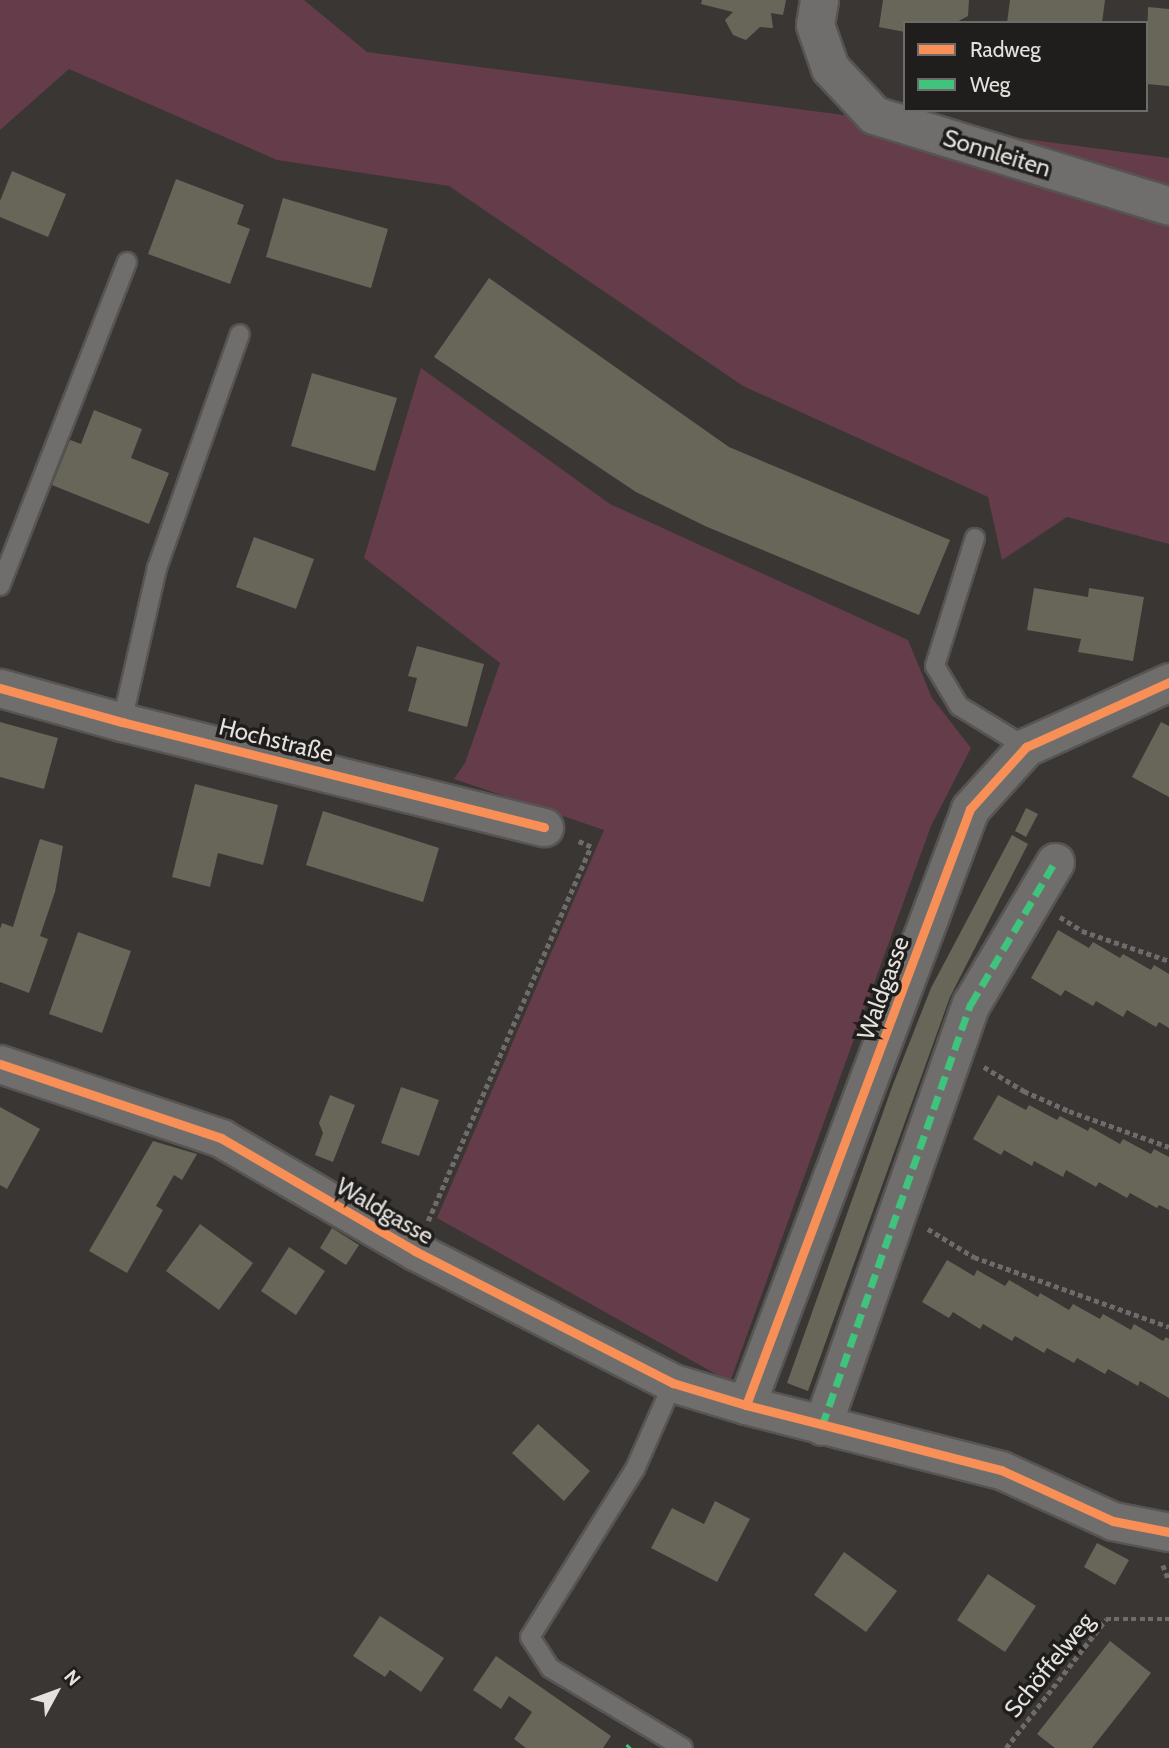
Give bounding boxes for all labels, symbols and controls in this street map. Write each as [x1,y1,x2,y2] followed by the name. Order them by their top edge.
[903,21,1148,112] legend
[970,37,1041,62] text: Radweg
[970,72,1010,97] text: Weg
[940,123,1054,183] street label: Sonnleiten
[216,712,336,768] street label: Hochstraße
[851,932,915,1044] street label: Waldgasse
[331,1172,439,1250] street label: Waldgasse
[998,1607,1100,1723] street label: Schöffelweg
[21,1657,91,1727] north arrow
[59,1665,85,1691] text: N

